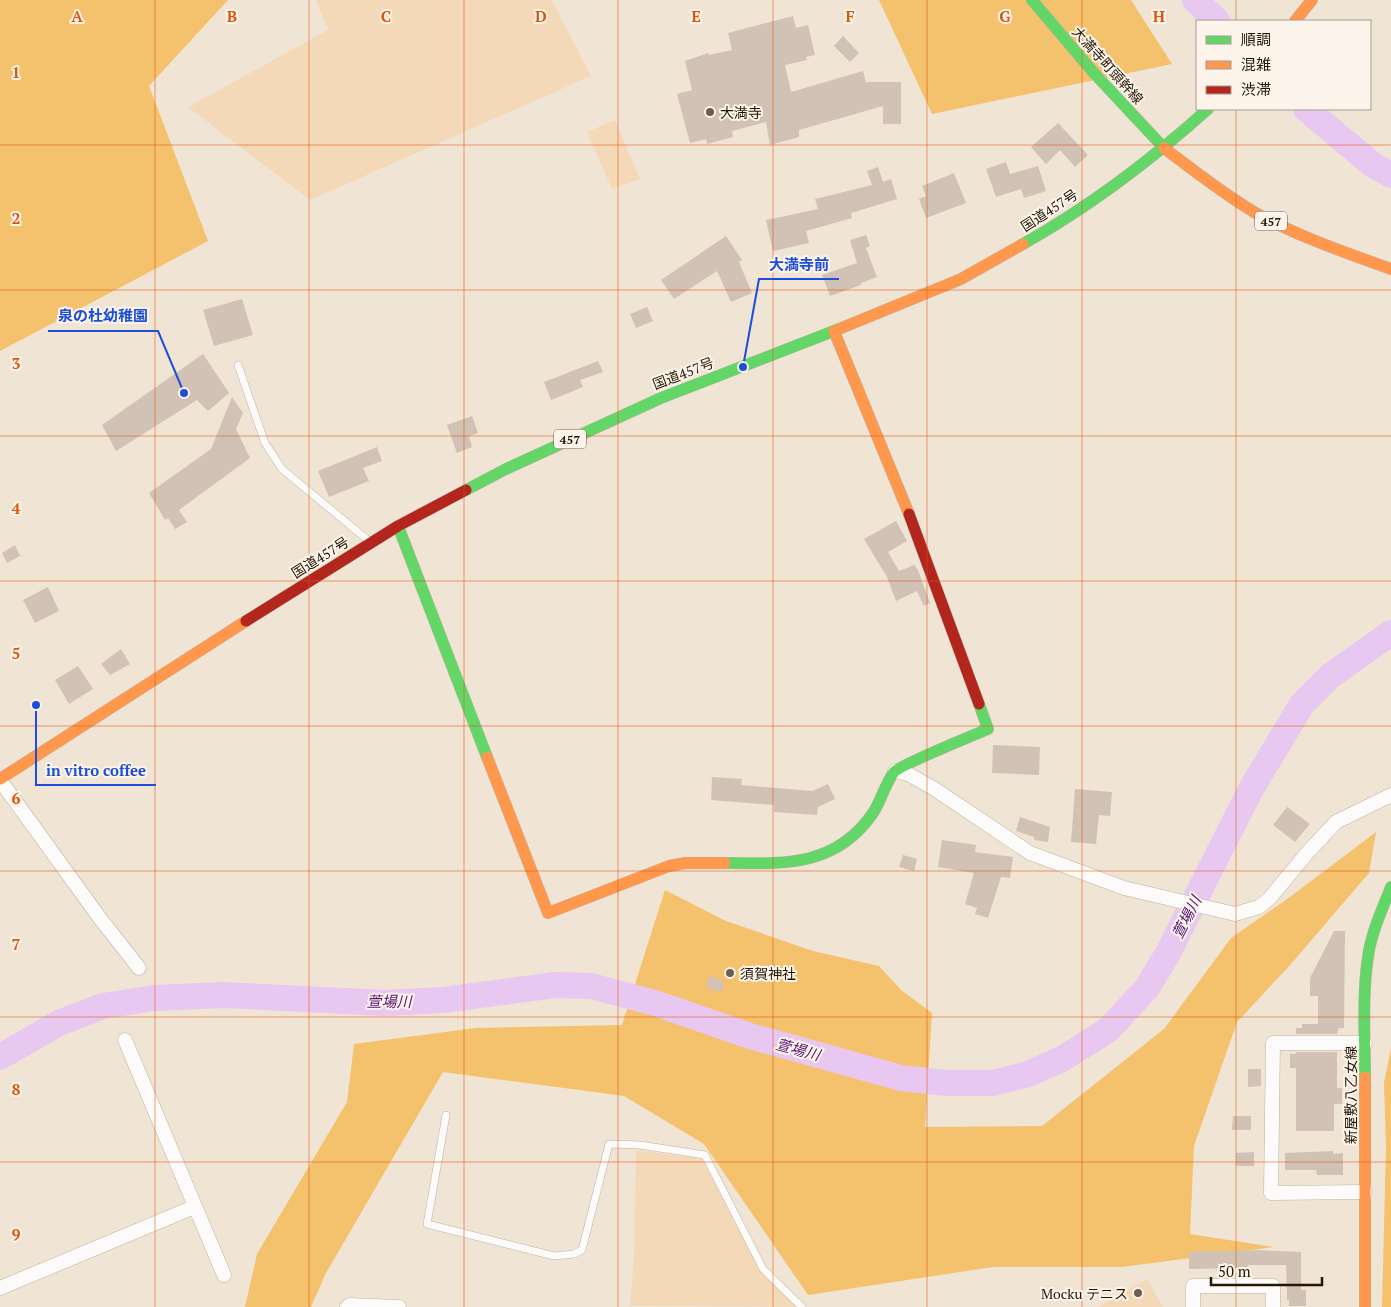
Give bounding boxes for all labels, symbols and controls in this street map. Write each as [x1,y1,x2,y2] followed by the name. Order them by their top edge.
[71,5,83,27] text: A
[227,5,237,27] text: B
[381,5,391,27] text: C
[535,5,547,27] text: D
[691,5,701,27] text: E
[845,5,855,27] text: F
[999,5,1011,27] text: G
[1153,5,1165,27] text: H
[1196,20,1371,110] legend
[1068,22,1148,108] street label: 大満寺町頭幹線
[1241,29,1271,49] text: 順調
[1241,54,1271,74] text: 混雑
[11,61,21,83] text: 1
[1241,79,1271,99] text: 渋滞
[720,103,762,122] place label: 大満寺
[704,106,716,118] marker: 大満寺
[1017,184,1081,236] street label: 国道457号
[11,207,21,229] text: 2
[1255,212,1287,230] road number: 457
[759,249,839,279] callout: 大満寺前
[769,254,829,274] text: 大満寺前
[48,301,158,331] callout: 泉の杜幼稚園
[58,305,148,325] text: 泉の杜幼稚園
[11,352,21,374] text: 3
[650,353,716,393] street label: 国道457号
[554,429,586,448] road number: 457
[11,497,21,519] text: 4
[288,532,352,582] street label: 国道457号
[11,642,21,664] text: 5
[36,755,156,785] callout: in vitro coffee
[46,760,146,780] text: in vitro coffee
[11,787,21,809] text: 6
[1167,891,1206,942] water label: 萱場川
[11,933,21,955] text: 7
[740,964,796,983] place label: 須賀神社
[724,967,736,979] marker: 須賀神社
[366,991,413,1011] water label: 萱場川
[774,1034,824,1065] water label: 萱場川
[1341,1046,1360,1144] street label: 新屋敷八乙女線
[11,1078,21,1100] text: 8
[11,1223,21,1245] text: 9
[1211,1254,1322,1286] scale bar
[1218,1261,1251,1281] text: 50 m
[1041,1284,1128,1303] place label: Mocku テニス
[1132,1287,1144,1299] marker: Mocku テニス

